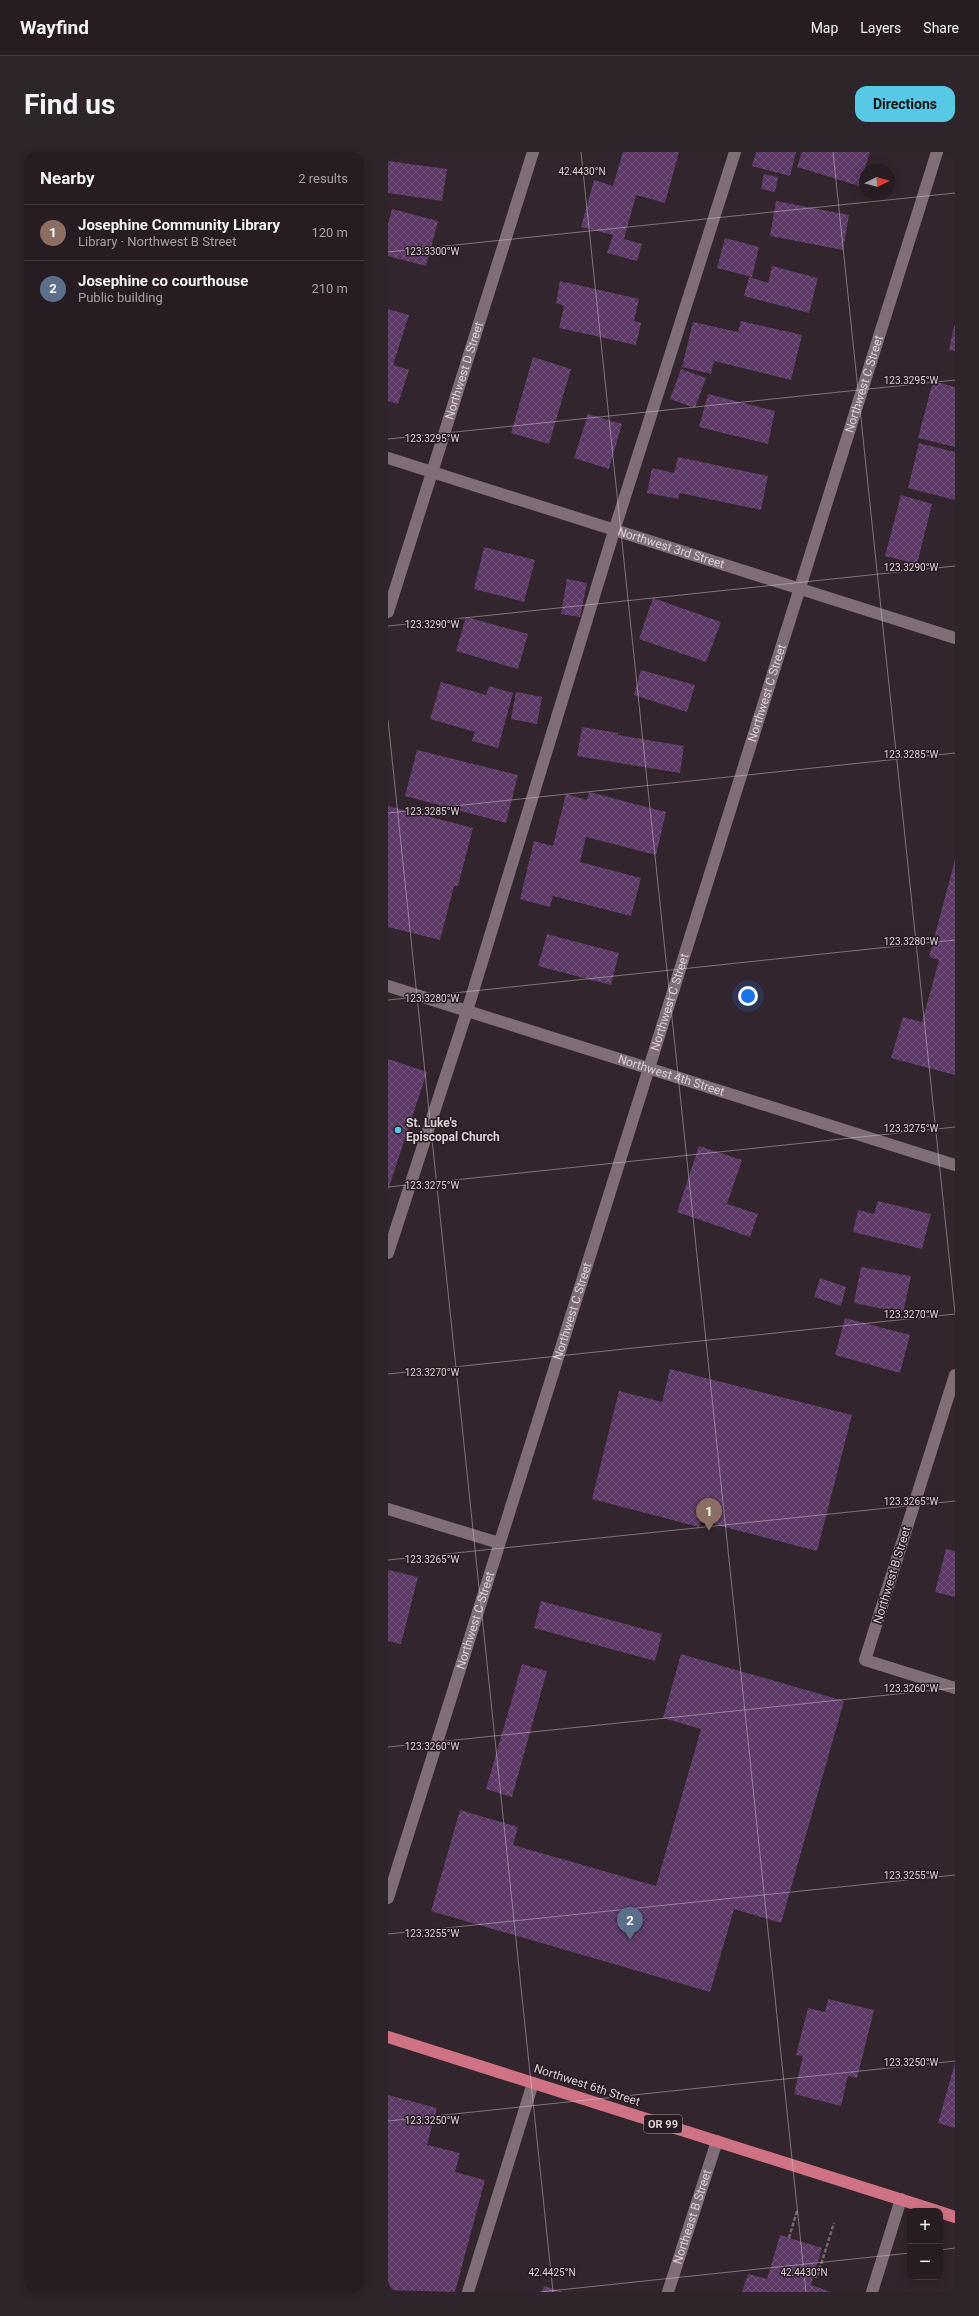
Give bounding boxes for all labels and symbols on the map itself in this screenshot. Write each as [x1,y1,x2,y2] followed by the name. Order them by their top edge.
[859,164,895,200] north arrow
[558,166,606,177] text: 42.4430°N
[405,246,459,257] text: 123.3300°W
[442,320,486,421] street label: Northwest D Street
[842,334,886,435] street label: Northwest C Street
[884,375,938,386] text: 123.3295°W
[405,433,459,444] text: 123.3295°W
[616,524,726,571] street label: Northwest 3rd Street
[884,562,938,573] text: 123.3290°W
[405,619,459,630] text: 123.3290°W
[745,643,789,744] street label: Northwest C Street
[884,749,938,760] text: 123.3285°W
[405,806,459,817] text: 123.3285°W
[884,936,938,947] text: 123.3280°W
[648,952,692,1053] street label: Northwest C Street
[738,986,758,1006] your location
[405,993,459,1004] text: 123.3280°W
[616,1052,726,1099] street label: Northwest 4th Street
[406,1116,500,1144] place label: St. Luke's Episcopal Church
[884,1123,938,1134] text: 123.3275°W
[393,1125,403,1135] marker: St. Luke's Episcopal Church
[405,1180,459,1191] text: 123.3275°W
[551,1261,594,1362] street label: Northwest C Street
[884,1309,938,1320] text: 123.3270°W
[405,1367,459,1378] text: 123.3270°W
[884,1496,938,1507] text: 123.3265°W
[696,1498,722,1531] pin: 1
[871,1525,913,1625] street label: Northwest B Street
[405,1554,459,1565] text: 123.3265°W
[453,1570,497,1671] street label: Northwest C Street
[884,1683,938,1694] text: 123.3260°W
[405,1741,459,1752] text: 123.3260°W
[884,1870,938,1881] text: 123.3255°W
[617,1907,643,1940] pin: 2
[405,1928,459,1939] text: 123.3255°W
[884,2057,938,2068] text: 123.3250°W
[532,2061,642,2109] street label: Northwest 6th Street
[405,2115,459,2126] text: 123.3250°W
[644,2115,682,2133] road number: OR 99
[671,2168,714,2266] street label: Northeast B Street
[528,2267,576,2278] text: 42.4425°N
[780,2267,828,2278] text: 42.4430°N

